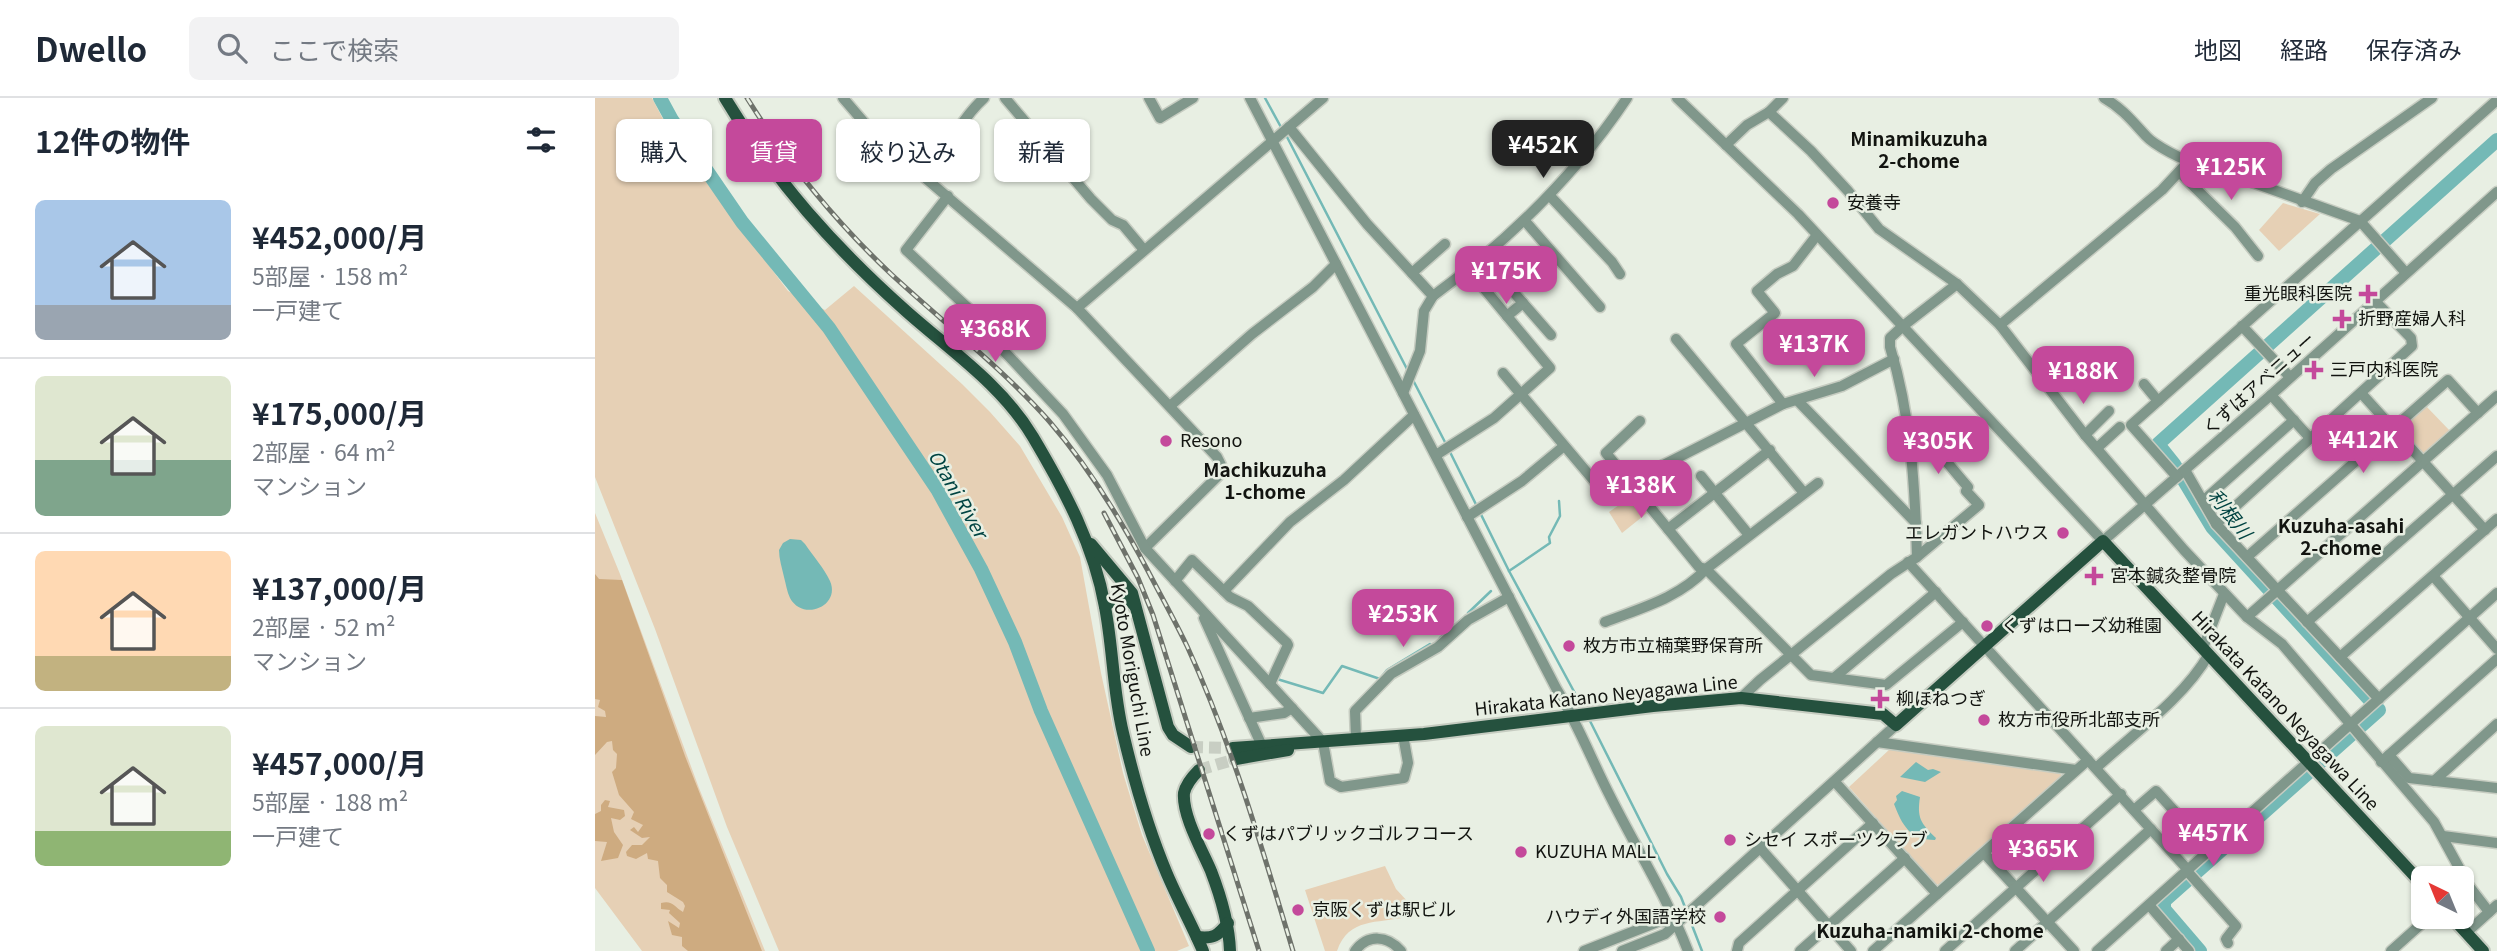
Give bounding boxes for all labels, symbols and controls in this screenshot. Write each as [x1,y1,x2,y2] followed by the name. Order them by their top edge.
[189,17,679,80] search box
[35,24,147,72] text: Dwello
[213,29,251,67] icon: search
[269,30,399,67] text: ここで検索
[2194,31,2242,66] text: 地図
[2280,31,2328,66] text: 経路
[2366,31,2462,66] text: 保存済み
[35,118,190,162] text: 12件の物件
[616,119,712,182] chip: 購入
[726,119,822,182] chip: 賃貸
[836,119,980,182] chip: 絞り込み
[994,119,1090,182] chip: 新着
[1494,120,1592,180] pin: ¥452K
[522,121,560,159] icon: filters
[1850,124,1988,173] district label: Minamikuzuha 2-chome
[1508,126,1578,160] text: ¥452K
[2182,142,2280,202] pin: ¥125K
[2196,148,2266,182] text: ¥125K
[1847,188,1901,214] place label: 安養寺
[1825,195,1841,211] marker: 安養寺
[252,214,427,258] text: ¥452,000/月
[91,228,175,312] icon: home
[1457,246,1555,306] pin: ¥175K
[1471,252,1541,286] text: ¥175K
[252,258,408,292] text: 5部屋 · 158 m²
[2244,279,2352,305] place label: 重光眼科医院
[2358,284,2378,304] marker: 重光眼科医院
[252,292,344,326] text: 一戸建て
[946,304,1044,364] pin: ¥368K
[2358,304,2466,330] place label: 折野産婦人科
[2332,309,2352,329] marker: 折野産婦人科
[960,310,1030,344] text: ¥368K
[1765,320,1863,379] pin: ¥137K
[1779,325,1849,359] text: ¥137K
[2196,325,2320,440] street label: くずはアベニュー
[2034,346,2132,406] pin: ¥188K
[2048,352,2118,386] text: ¥188K
[2330,355,2438,381] place label: 三戸内科医院
[2304,360,2324,380] marker: 三戸内科医院
[252,390,427,434] text: ¥175,000/月
[91,404,175,488] icon: home
[1889,416,1987,476] pin: ¥305K
[2314,416,2412,475] pin: ¥412K
[2328,421,2398,455] text: ¥412K
[1903,422,1973,456] text: ¥305K
[1180,426,1242,452] place label: Resono
[1158,433,1174,449] marker: Resono
[252,434,395,468] text: 2部屋 · 64 m²
[923,444,997,544] water label: Otani River
[1203,455,1327,504] district label: Machikuzuha 1-chome
[1592,460,1690,520] pin: ¥138K
[1606,466,1676,500] text: ¥138K
[252,468,367,502] text: マンション
[2203,482,2261,545] water label: 利根川
[2278,511,2404,560] district label: Kuzuha-asahi 2-chome
[1905,518,2049,544] place label: エレガントハウス
[2055,525,2071,541] marker: エレガントハウス
[2110,561,2236,587] place label: 宮本鍼灸整骨院
[252,565,427,609] text: ¥137,000/月
[2084,566,2104,586] marker: 宮本鍼灸整骨院
[91,579,175,663] icon: home
[1106,581,1162,758] street label: Kyoto Moriguchi Line
[1354,589,1452,649] pin: ¥253K
[1368,595,1438,629] text: ¥253K
[2187,604,2386,815] street label: Hirakata Katano Neyagawa Line
[252,609,395,643] text: 2部屋 · 52 m²
[2001,611,2162,637] place label: くずはローズ幼稚園
[1979,618,1995,634] marker: くずはローズ幼稚園
[1583,631,1763,657] place label: 枚方市立楠葉野保育所
[1561,638,1577,654] marker: 枚方市立楠葉野保育所
[252,643,367,677] text: マンション
[1473,667,1739,721] street label: Hirakata Katano Neyagawa Line
[1896,684,1986,710] place label: 柳ほねつぎ
[1870,689,1890,709] marker: 柳ほねつぎ
[1998,705,2160,731] place label: 枚方市役所北部支所
[1976,712,1992,728] marker: 枚方市役所北部支所
[252,740,427,784] text: ¥457,000/月
[91,754,175,838] icon: home
[252,784,408,818] text: 5部屋 · 188 m²
[2164,808,2262,868] pin: ¥457K
[2178,814,2248,848] text: ¥457K
[252,818,344,852] text: 一戸建て
[1223,819,1474,845] place label: くずはパブリックゴルフコース
[1994,824,2092,884] pin: ¥365K
[1744,825,1928,851] place label: シセイ スポーツクラブ
[1201,826,1217,842] marker: くずはパブリックゴルフコース
[2008,830,2078,864] text: ¥365K
[1722,832,1738,848] marker: シセイ スポーツクラブ
[1535,837,1656,863] place label: KUZUHA MALL
[1513,844,1529,860] marker: KUZUHA MALL
[2411,866,2475,929] north arrow
[2411,866,2474,929] map controls
[1312,895,1456,921] place label: 京阪くずは駅ビル
[1290,902,1306,918] marker: 京阪くずは駅ビル
[1545,902,1706,928] place label: ハウディ外国語学校
[1712,909,1728,925] marker: ハウディ外国語学校
[1816,916,2044,943] district label: Kuzuha-namiki 2-chome

